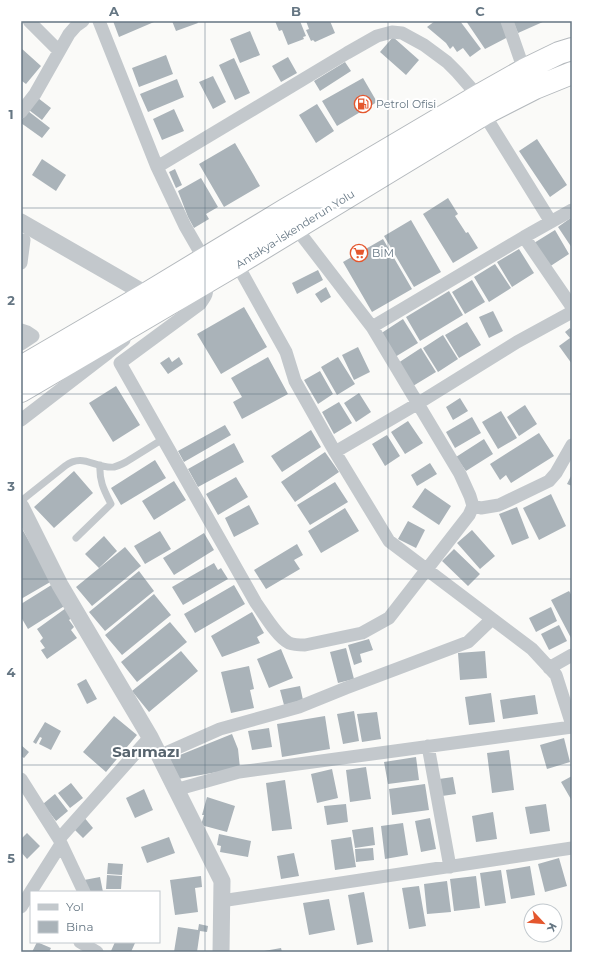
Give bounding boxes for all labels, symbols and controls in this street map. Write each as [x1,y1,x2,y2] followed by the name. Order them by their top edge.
[108,3,120,19] text: A
[291,3,301,19] text: B
[475,3,485,19] text: C
[353,94,373,114] fuel station icon: Petrol Ofisi
[376,97,436,111] place label: Petrol Ofisi
[8,106,14,122] text: 1
[233,187,357,271] street label: Antakya-İskenderun Yolu
[349,243,369,263] supermarket icon: BİM
[372,246,394,260] place label: BİM
[7,292,15,308] text: 2
[6,478,15,494] text: 3
[7,664,16,680] text: 4
[112,742,180,761] district label: Sarımazı
[7,850,15,866] text: 5
[30,891,160,943] legend
[66,899,84,914] text: Yol
[523,903,563,943] north arrow
[66,919,93,934] text: Bina
[544,921,560,935] text: K

